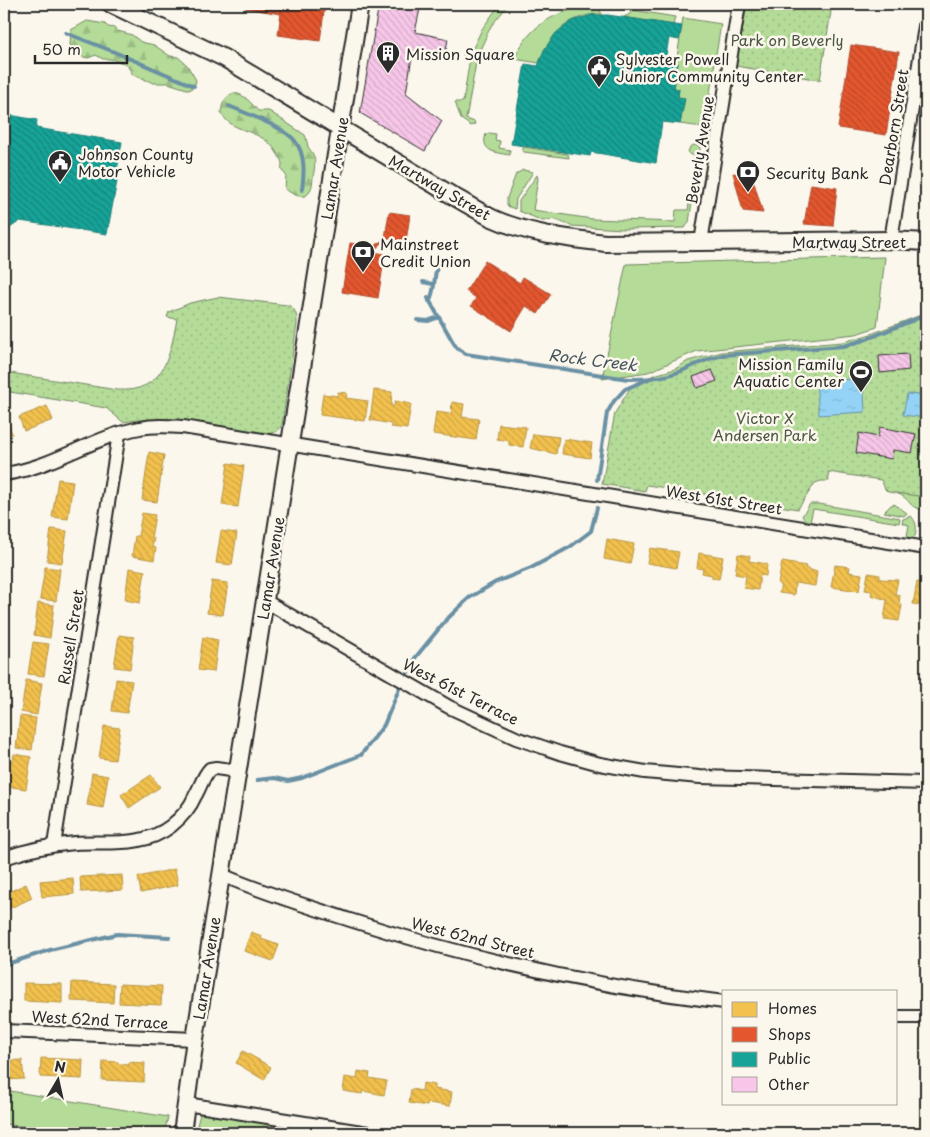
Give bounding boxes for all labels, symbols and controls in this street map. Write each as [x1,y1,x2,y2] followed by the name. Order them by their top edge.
[731,28,843,51] park label: Park on Beverly
[35,32,128,64] scale bar
[42,37,81,60] text: 50 m
[375,40,401,74] building icon: Mission Square
[406,42,515,65] place label: Mission Square
[616,47,803,87] place label: Sylvester Powell Junior Community Center
[586,54,612,88] public building icon: Sylvester Powell Junior Community Center
[872,67,914,187] street label: Dearborn Street
[679,94,719,206] street label: Beverly Avenue
[315,115,353,221] street label: Lamar Avenue
[78,142,194,182] place label: Johnson County Motor Vehicle
[385,148,495,226] street label: Martway Street
[47,149,73,183] public building icon: Johnson County Motor Vehicle
[735,159,761,193] bank icon: Security Bank
[766,161,869,184] place label: Security Bank
[792,230,906,253] street label: Martway Street
[380,232,471,272] place label: Mainstreet Credit Union
[350,239,376,273] bank icon: Mainstreet Credit Union
[547,342,640,376] water label: Rock Creek
[733,352,845,392] place label: Mission Family Aquatic Center
[848,359,874,393] sports icon: Mission Family Aquatic Center
[713,406,817,446] park label: Victor X Andersen Park
[664,478,784,520] street label: West 61st Street
[251,515,289,621] street label: Lamar Avenue
[51,588,89,686] street label: Russell Street
[399,652,523,730] street label: West 61st Terrace
[409,911,537,963] street label: West 62nd Street
[187,915,225,1021] street label: Lamar Avenue
[722,990,898,1104] legend
[768,996,817,1019] text: Homes
[31,1004,169,1034] street label: West 62nd Terrace
[768,1022,811,1045] text: Shops
[768,1046,811,1069] text: Public
[32,1054,82,1104] north arrow
[53,1055,67,1078] text: N
[768,1072,809,1095] text: Other

